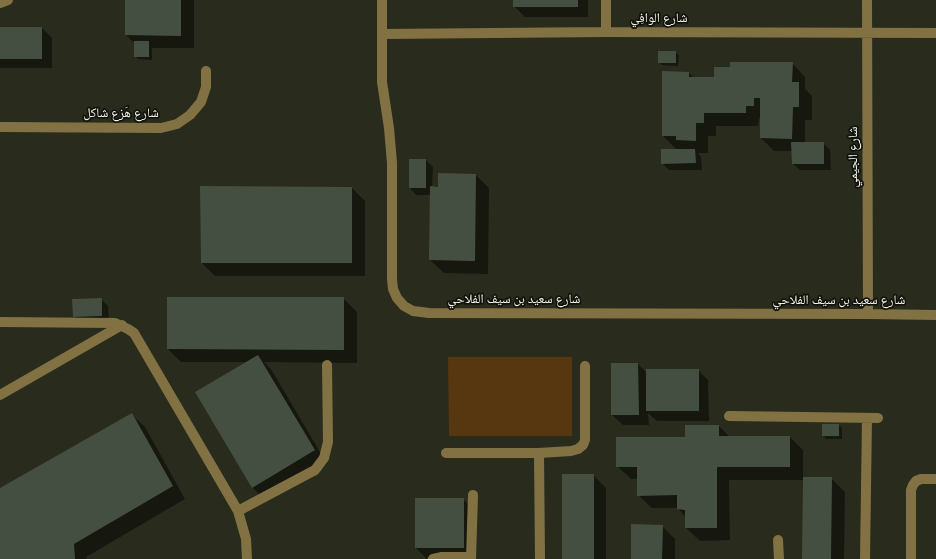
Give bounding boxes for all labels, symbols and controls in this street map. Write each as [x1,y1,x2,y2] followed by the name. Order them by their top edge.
[630,11,688,27] street label: شارع الوافِي
[83,106,159,122] street label: شارع هَزع شاكل
[846,126,862,188] street label: شارع الجيمي
[448,292,580,308] street label: شارع سعيد بن سيف الفلاحي
[773,293,905,309] street label: شارع سعيد بن سيف الفلاحي

